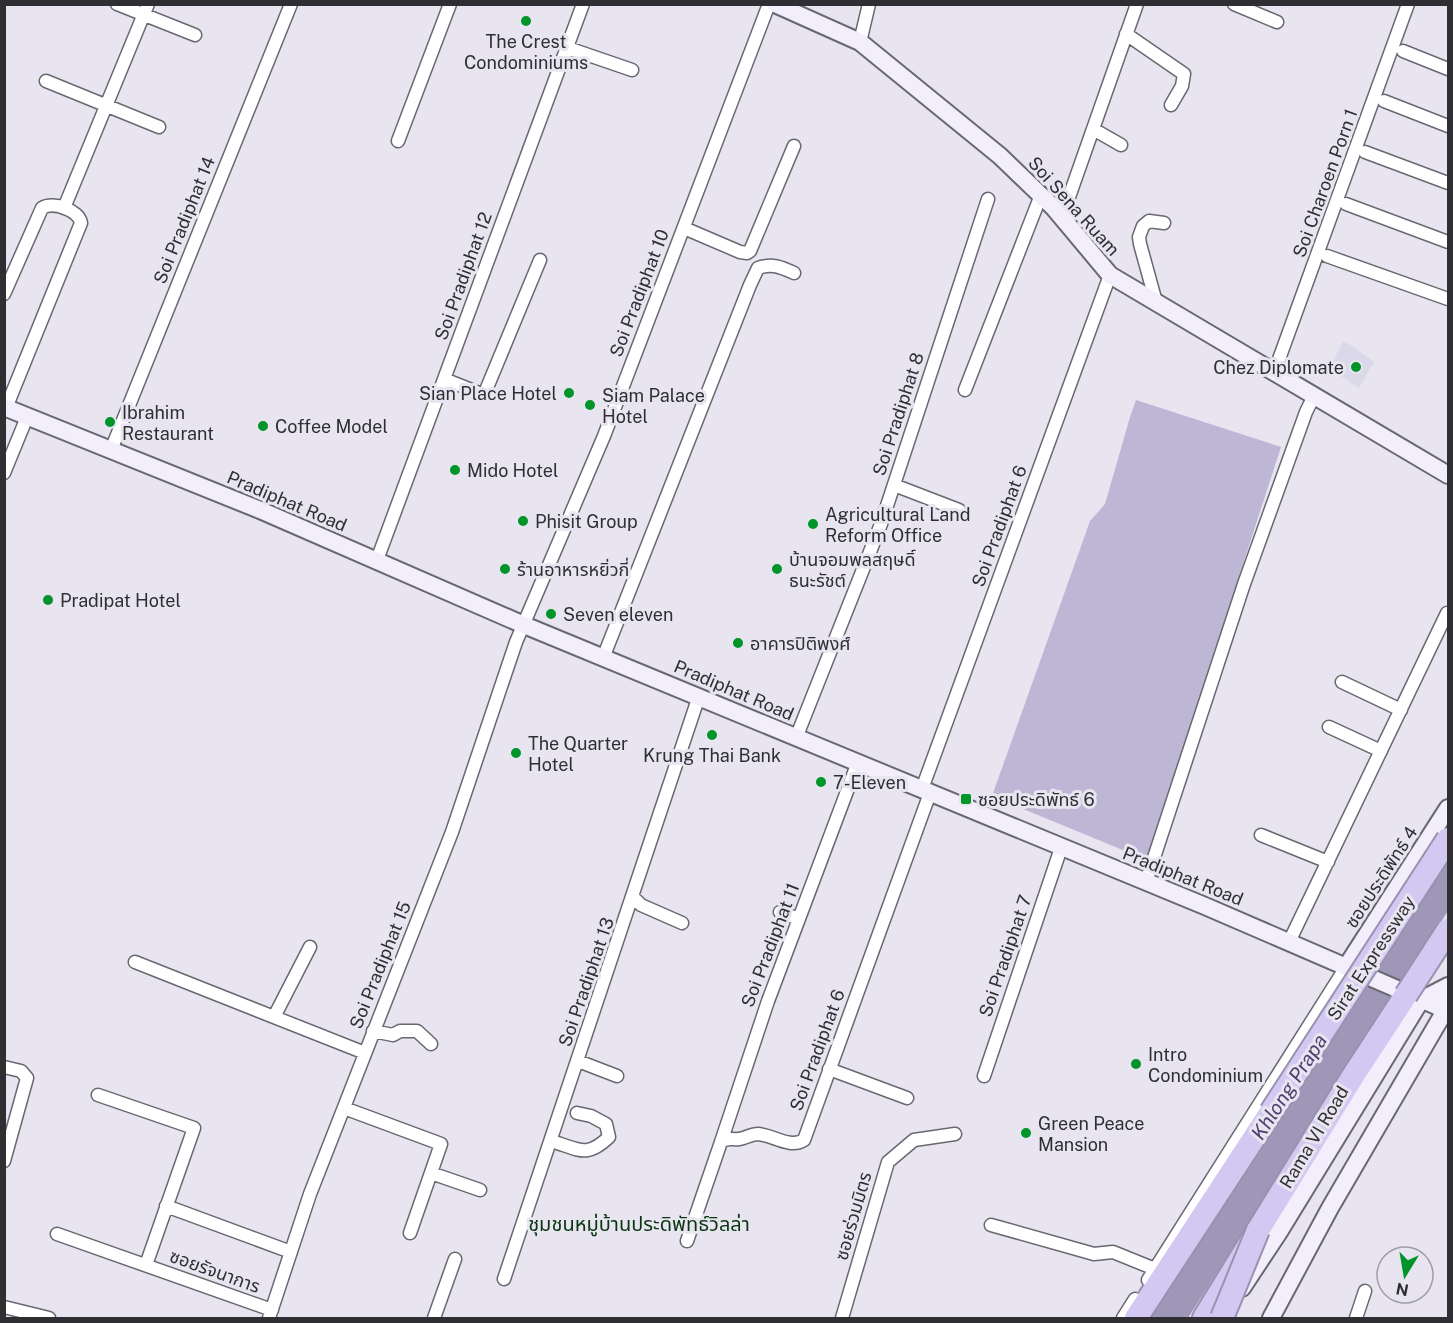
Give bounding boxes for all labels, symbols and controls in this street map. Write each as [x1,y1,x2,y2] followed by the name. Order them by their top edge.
[519,14,533,28] marker: The Crest Condominiums
[464,31,588,73] place label: The Crest Condominiums
[1288,106,1362,260] street label: Soi Charoen Porn 1
[1024,152,1124,260] street label: Soi Sena Ruam
[149,153,219,287] street label: Soi Pradiphat 14
[430,209,496,343] street label: Soi Pradiphat 12
[605,226,673,360] street label: Soi Pradiphat 10
[868,350,928,478] street label: Soi Pradiphat 8
[1213,357,1344,378] place label: Chez Diplomate
[1349,360,1363,374] marker: Chez Diplomate
[419,383,557,404] place label: Sian Place Hotel
[602,385,705,427] place label: Siam Palace Hotel
[562,386,576,400] marker: Sian Place Hotel
[583,398,597,412] marker: Siam Palace Hotel
[122,402,214,444] place label: Ibrahim Restaurant
[103,415,117,429] marker: Ibrahim Restaurant
[275,416,388,437] place label: Coffee Model
[256,419,270,433] marker: Coffee Model
[467,460,558,481] place label: Mido Hotel
[967,462,1031,590] street label: Soi Pradiphat 6
[448,463,462,477] marker: Mido Hotel
[224,466,350,536] street label: Pradiphat Road
[825,504,970,546] place label: Agricultural Land Reform Office
[535,511,638,532] place label: Phisit Group
[516,514,530,528] marker: Phisit Group
[806,517,820,531] marker: Agricultural Land Reform Office
[789,549,916,591] place label: บ้านจอมพลสฤษดิ์ ธนะรัชต์
[517,557,629,580] place label: ร้านอาหารหยิ่วกี่
[498,562,512,576] marker: ร้านอาหารหยิ่วกี่
[770,562,784,576] marker: บ้านจอมพลสฤษดิ์ ธนะรัชต์
[60,590,181,611] place label: Pradipat Hotel
[41,593,55,607] marker: Pradipat Hotel
[563,604,673,625] place label: Seven eleven
[544,607,558,621] marker: Seven eleven
[750,633,851,654] place label: อาคารปิติพงศ์
[731,636,745,650] marker: อาคารปิติพงศ์
[671,655,797,725] street label: Pradiphat Road
[705,728,719,742] marker: Krung Thai Bank
[528,733,628,775] place label: The Quarter Hotel
[643,745,781,766] place label: Krung Thai Bank
[509,746,523,760] marker: The Quarter Hotel
[833,772,906,793] place label: 7-Eleven
[814,775,828,789] marker: 7-Eleven
[978,789,1095,810] place label: ซอยประดิพัทธ์ 6
[959,792,973,806] marker: ซอยประดิพัทธ์ 6
[1340,822,1422,932] street label: ซอยประดิพัทธ์ 4
[1120,842,1246,910] street label: Pradiphat Road
[737,880,803,1010] street label: Soi Pradiphat 11
[1323,891,1419,1024] street label: Sirat Expressway
[974,892,1036,1020] street label: Soi Pradiphat 7
[345,898,415,1032] street label: Soi Pradiphat 15
[554,915,618,1049] street label: Soi Pradiphat 13
[785,986,849,1114] street label: Soi Pradiphat 6
[1246,1030,1332,1144] water label: Khlong Prapa
[1148,1044,1263,1086] place label: Intro Condominium
[1129,1057,1143,1071] marker: Intro Condominium
[1275,1082,1353,1192] street label: Rama VI Road
[1038,1113,1145,1155] place label: Green Peace Mansion
[1019,1126,1033,1140] marker: Green Peace Mansion
[830,1169,876,1263] street label: ซอยร่วมมิตร
[528,1212,750,1237] district label: ชุมชนหมู่บ้านประดิพัทธ์วิลล่า
[167,1245,263,1297] street label: ซอยรัจนาการ
[1375,1245,1435,1305] north arrow
[1394,1279,1410,1300] text: N

